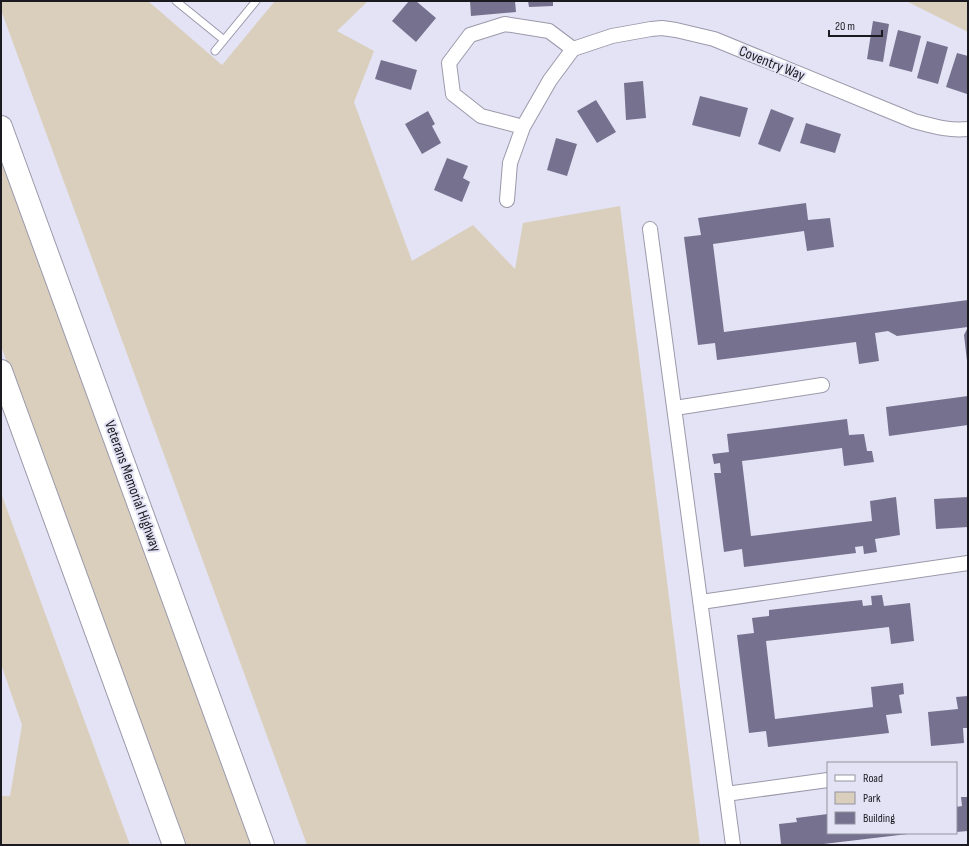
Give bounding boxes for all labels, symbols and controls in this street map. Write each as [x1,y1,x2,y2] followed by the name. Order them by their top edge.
[829,12,882,38] scale bar
[835,19,855,34] text: 20 m
[736,42,808,85] street label: Coventry Way
[100,418,165,555] street label: Veterans Memorial Highway
[827,762,957,834] legend
[863,771,883,786] text: Road
[863,791,881,806] text: Park
[863,811,895,826] text: Building

